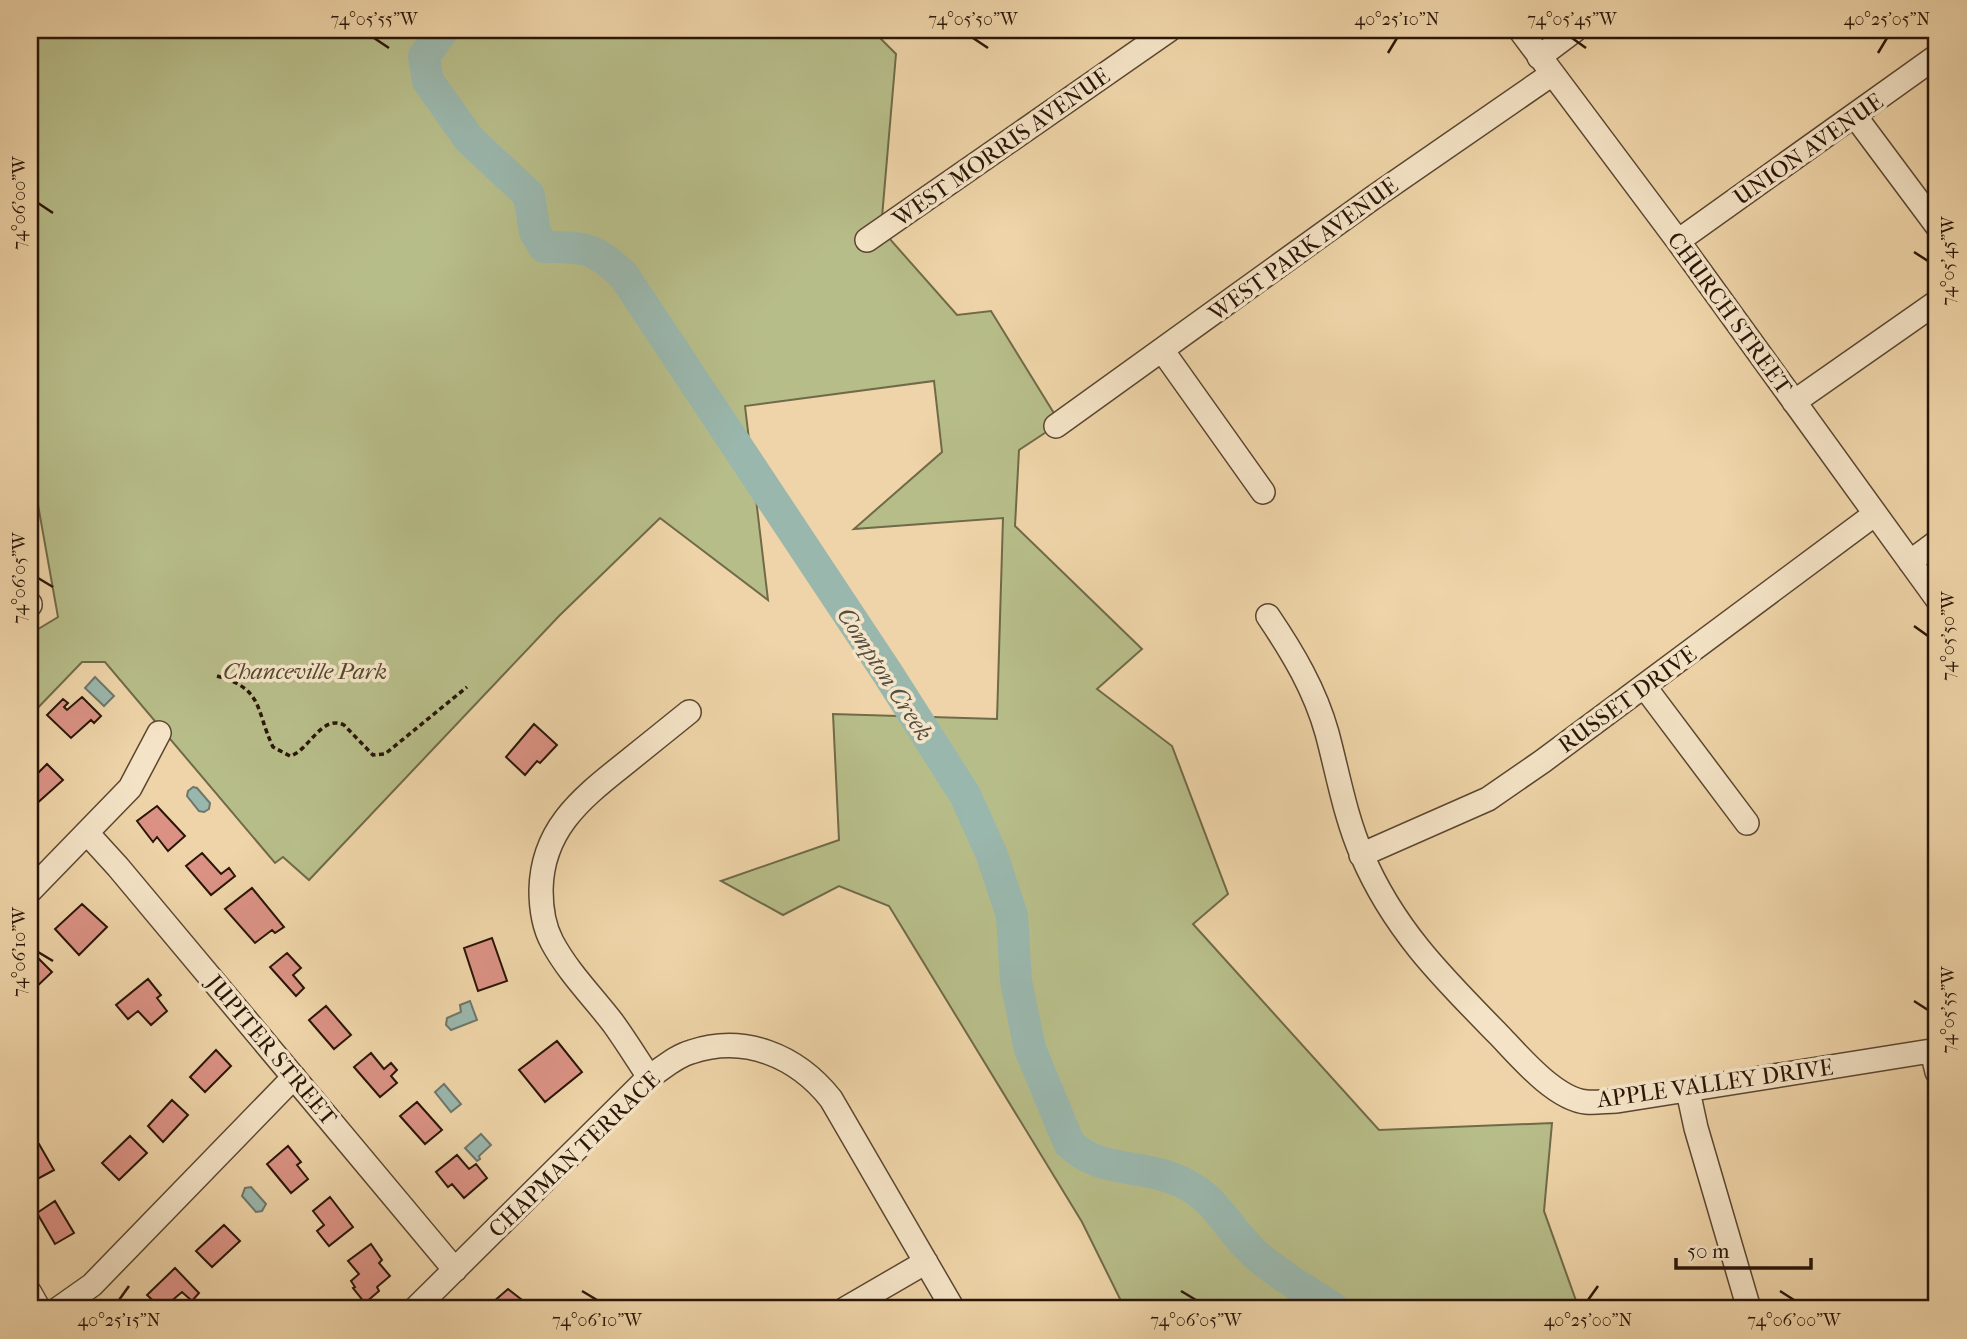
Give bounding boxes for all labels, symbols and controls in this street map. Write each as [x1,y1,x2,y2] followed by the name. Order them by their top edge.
[330,9,419,30] text: 74°05'55"W
[928,9,1019,30] text: 74°05'50"W
[1355,9,1440,30] text: 40°25'10"N
[1527,9,1618,30] text: 74°05'45"W
[1844,9,1931,30] text: 40°25'05"N
[887,62,1115,233] street label: WEST MORRIS AVENUE
[1728,88,1888,211] street label: UNION AVENUE
[9,155,30,250] text: 74°06'00"W
[1203,172,1403,328] street label: WEST PARK AVENUE
[1938,215,1959,306] text: 74°05'45"W
[1662,227,1798,400] street label: CHURCH STREET
[9,531,30,624] text: 74°06'05"W
[1938,590,1959,681] text: 74°05'50"W
[832,602,938,746] water label: Compton Creek
[1553,640,1702,759] street label: RUSSET DRIVE
[223,658,387,685] park label: Chanceville Park
[9,906,30,997] text: 74°06'10"W
[1938,965,1959,1054] text: 74°05'55"W
[200,968,343,1131] street label: JUPITER STREET
[1594,1054,1835,1114] street label: APPLE VALLEY DRIVE
[483,1066,666,1243] street label: CHAPMAN TERRACE
[1676,1227,1811,1271] scale bar
[1687,1239,1730,1263] text: 50 m
[78,1310,161,1331] text: 40°25'15"N
[552,1310,643,1331] text: 74°06'10"W
[1150,1310,1243,1331] text: 74°06'05"W
[1544,1310,1633,1331] text: 40°25'00"N
[1747,1310,1842,1331] text: 74°06'00"W

